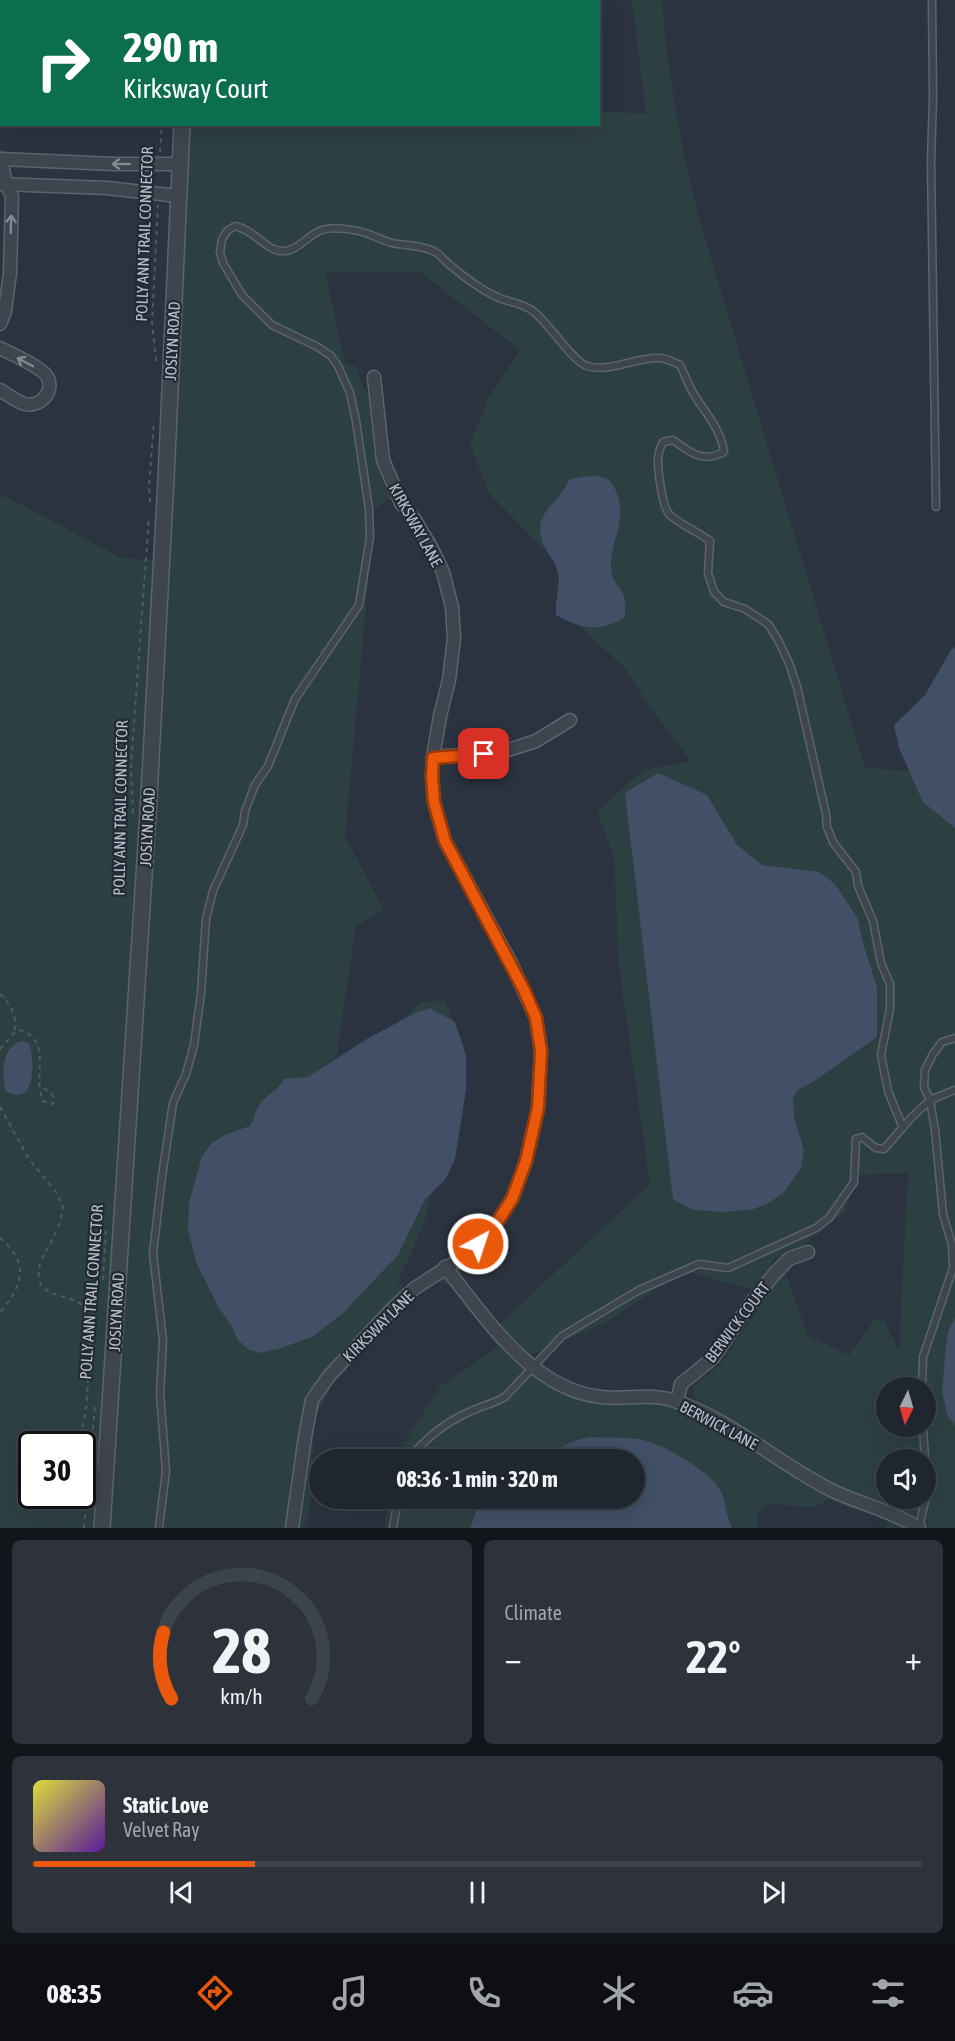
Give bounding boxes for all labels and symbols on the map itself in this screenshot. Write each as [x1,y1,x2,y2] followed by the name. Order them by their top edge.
[132,146,156,322] street label: POLLY ANN TRAIL CONNECTOR
[112,158,132,170] one-way arrow
[6,215,17,235] one-way arrow
[161,301,183,381] street label: JOSLYN ROAD
[17,356,35,367] one-way arrow
[386,480,446,570] street label: KIRKSWAY LANE
[109,720,131,896] street label: POLLY ANN TRAIL CONNECTOR
[458,728,509,779] pin
[136,787,158,867] street label: JOSLYN ROAD
[76,1204,106,1380] street label: POLLY ANN TRAIL CONNECTOR
[446,1212,510,1276] position arrow
[105,1272,127,1352] street label: JOSLYN ROAD
[701,1278,773,1366] street label: BERWICK COURT
[339,1287,417,1365] street label: KIRKSWAY LANE
[876,1377,936,1437] north arrow
[677,1397,761,1453] street label: BERWICK LANE
[18,1431,96,1509] speed limit sign: 30

